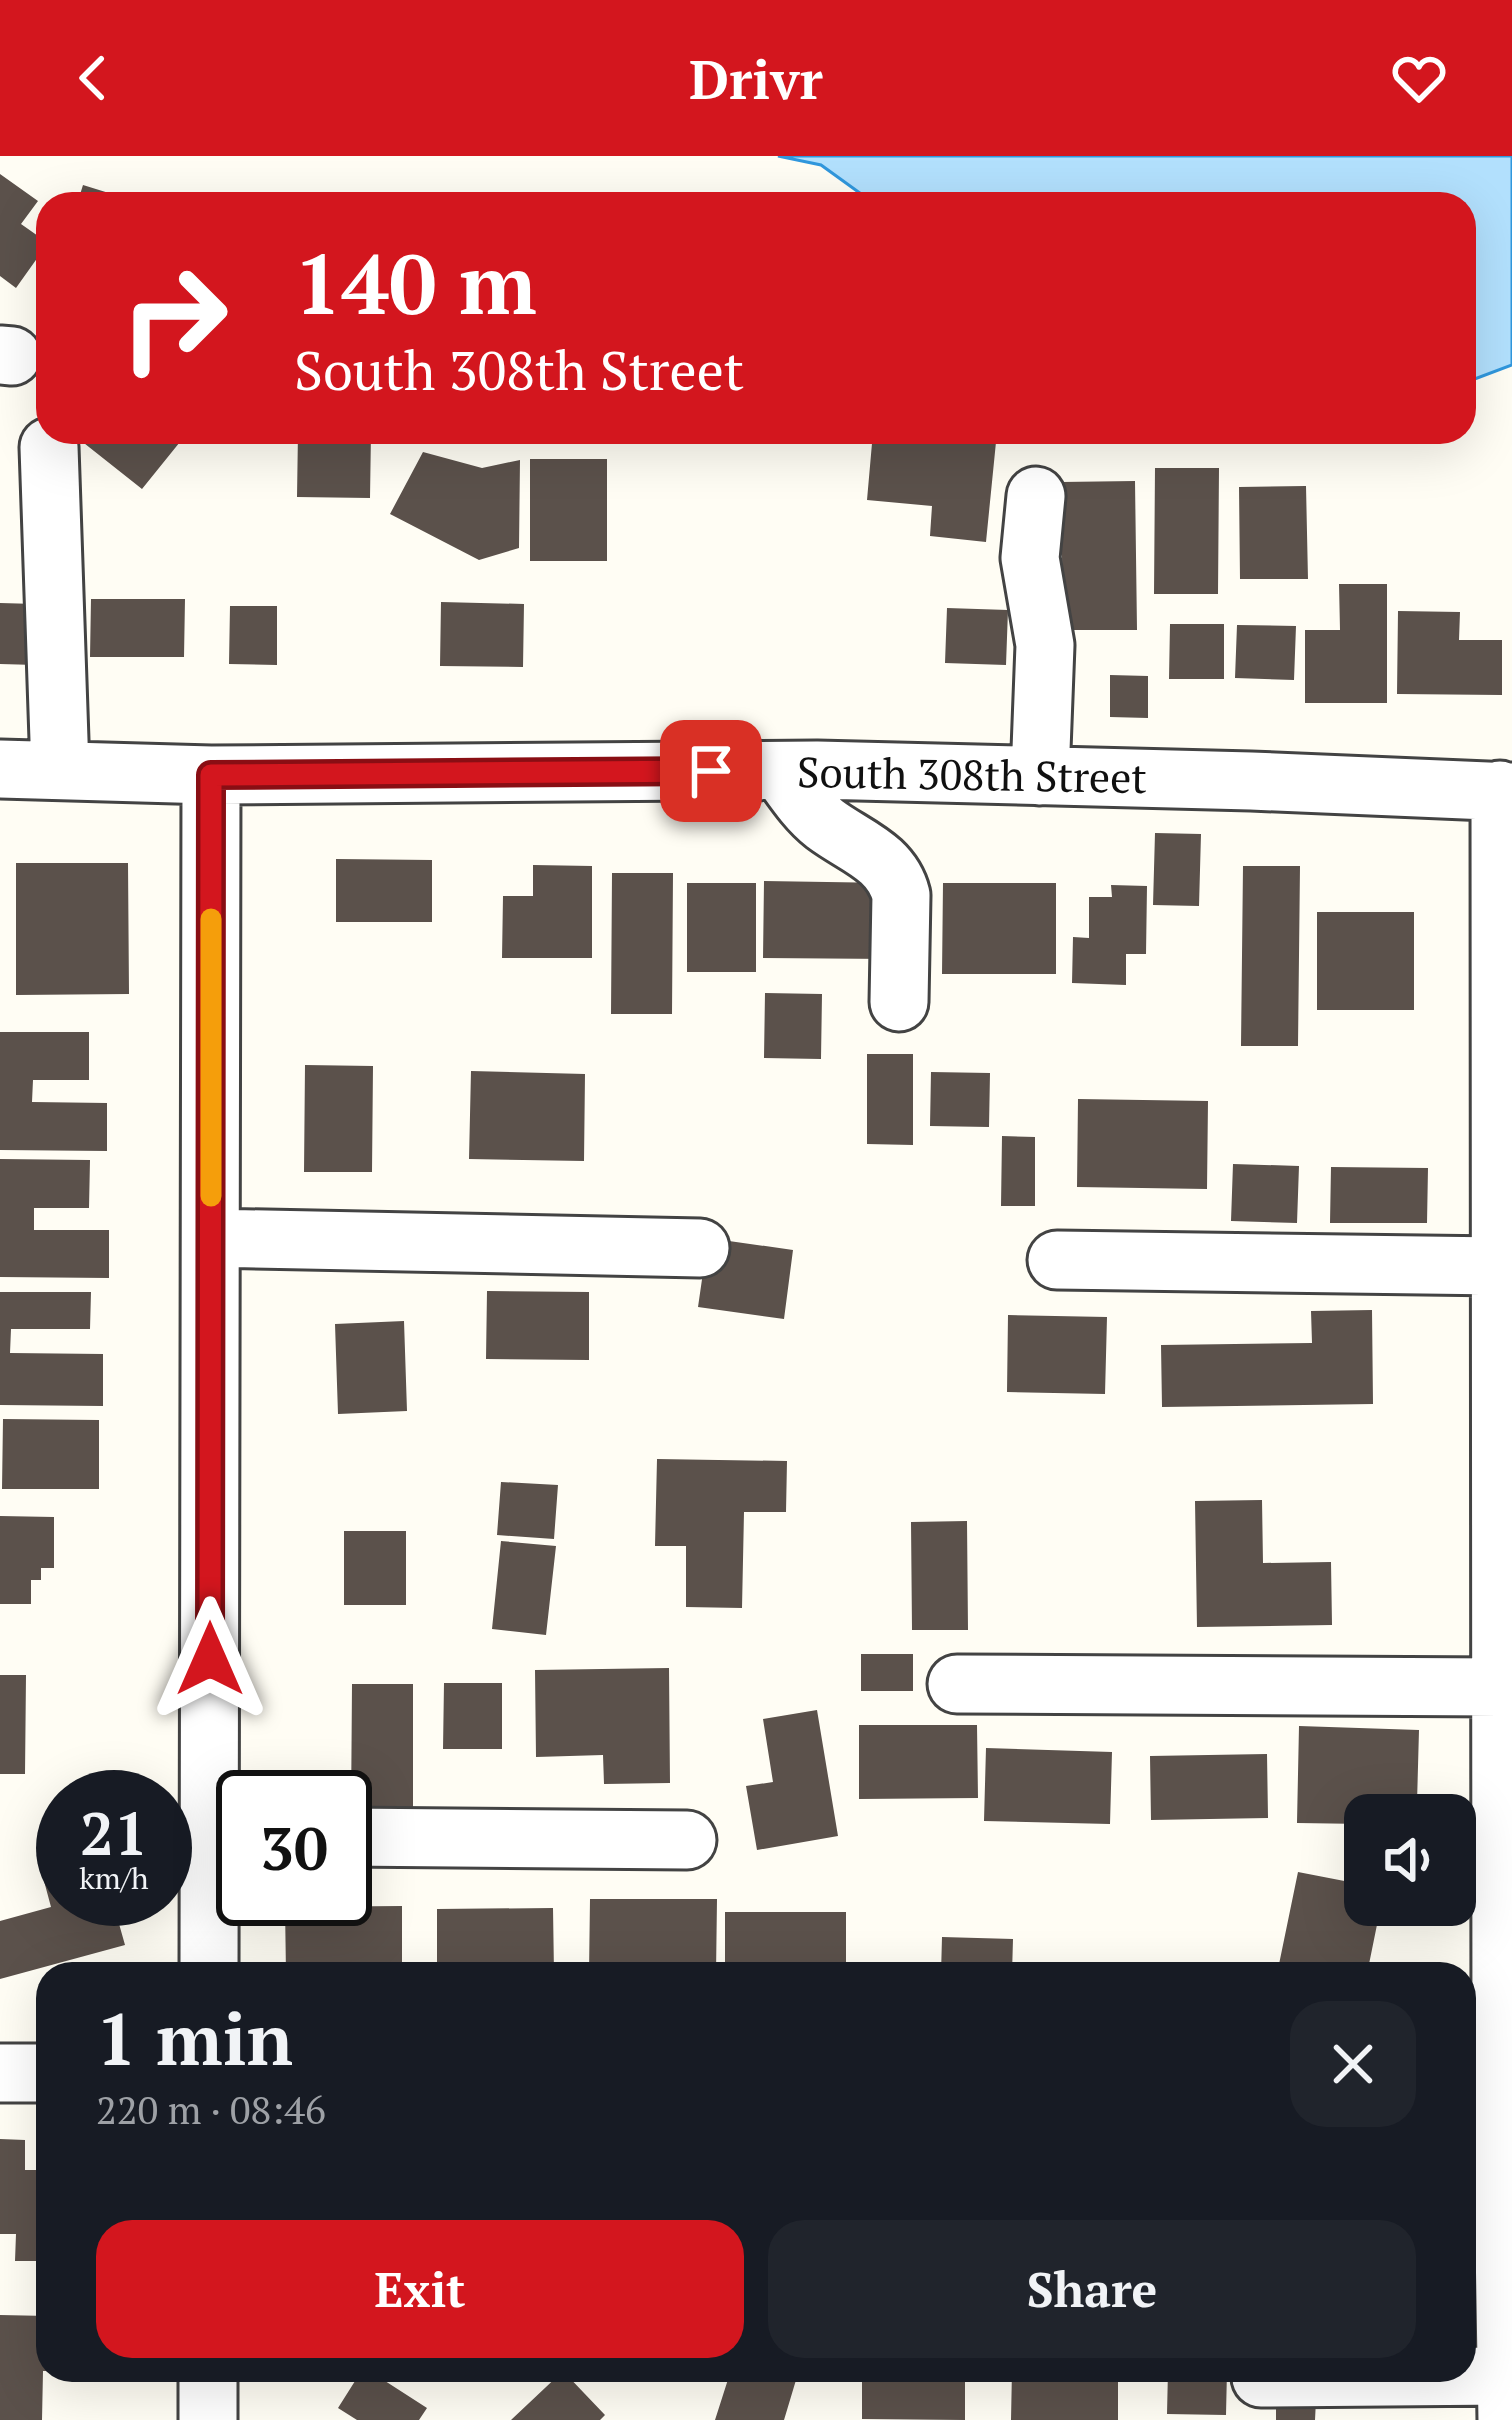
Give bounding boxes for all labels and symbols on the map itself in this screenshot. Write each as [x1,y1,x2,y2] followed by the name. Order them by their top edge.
[660,720,762,822] pin
[797,743,1148,805] street label: South 308th Street
[147,1596,273,1722] position arrow
[216,1770,372,1926] speed limit sign: 30

